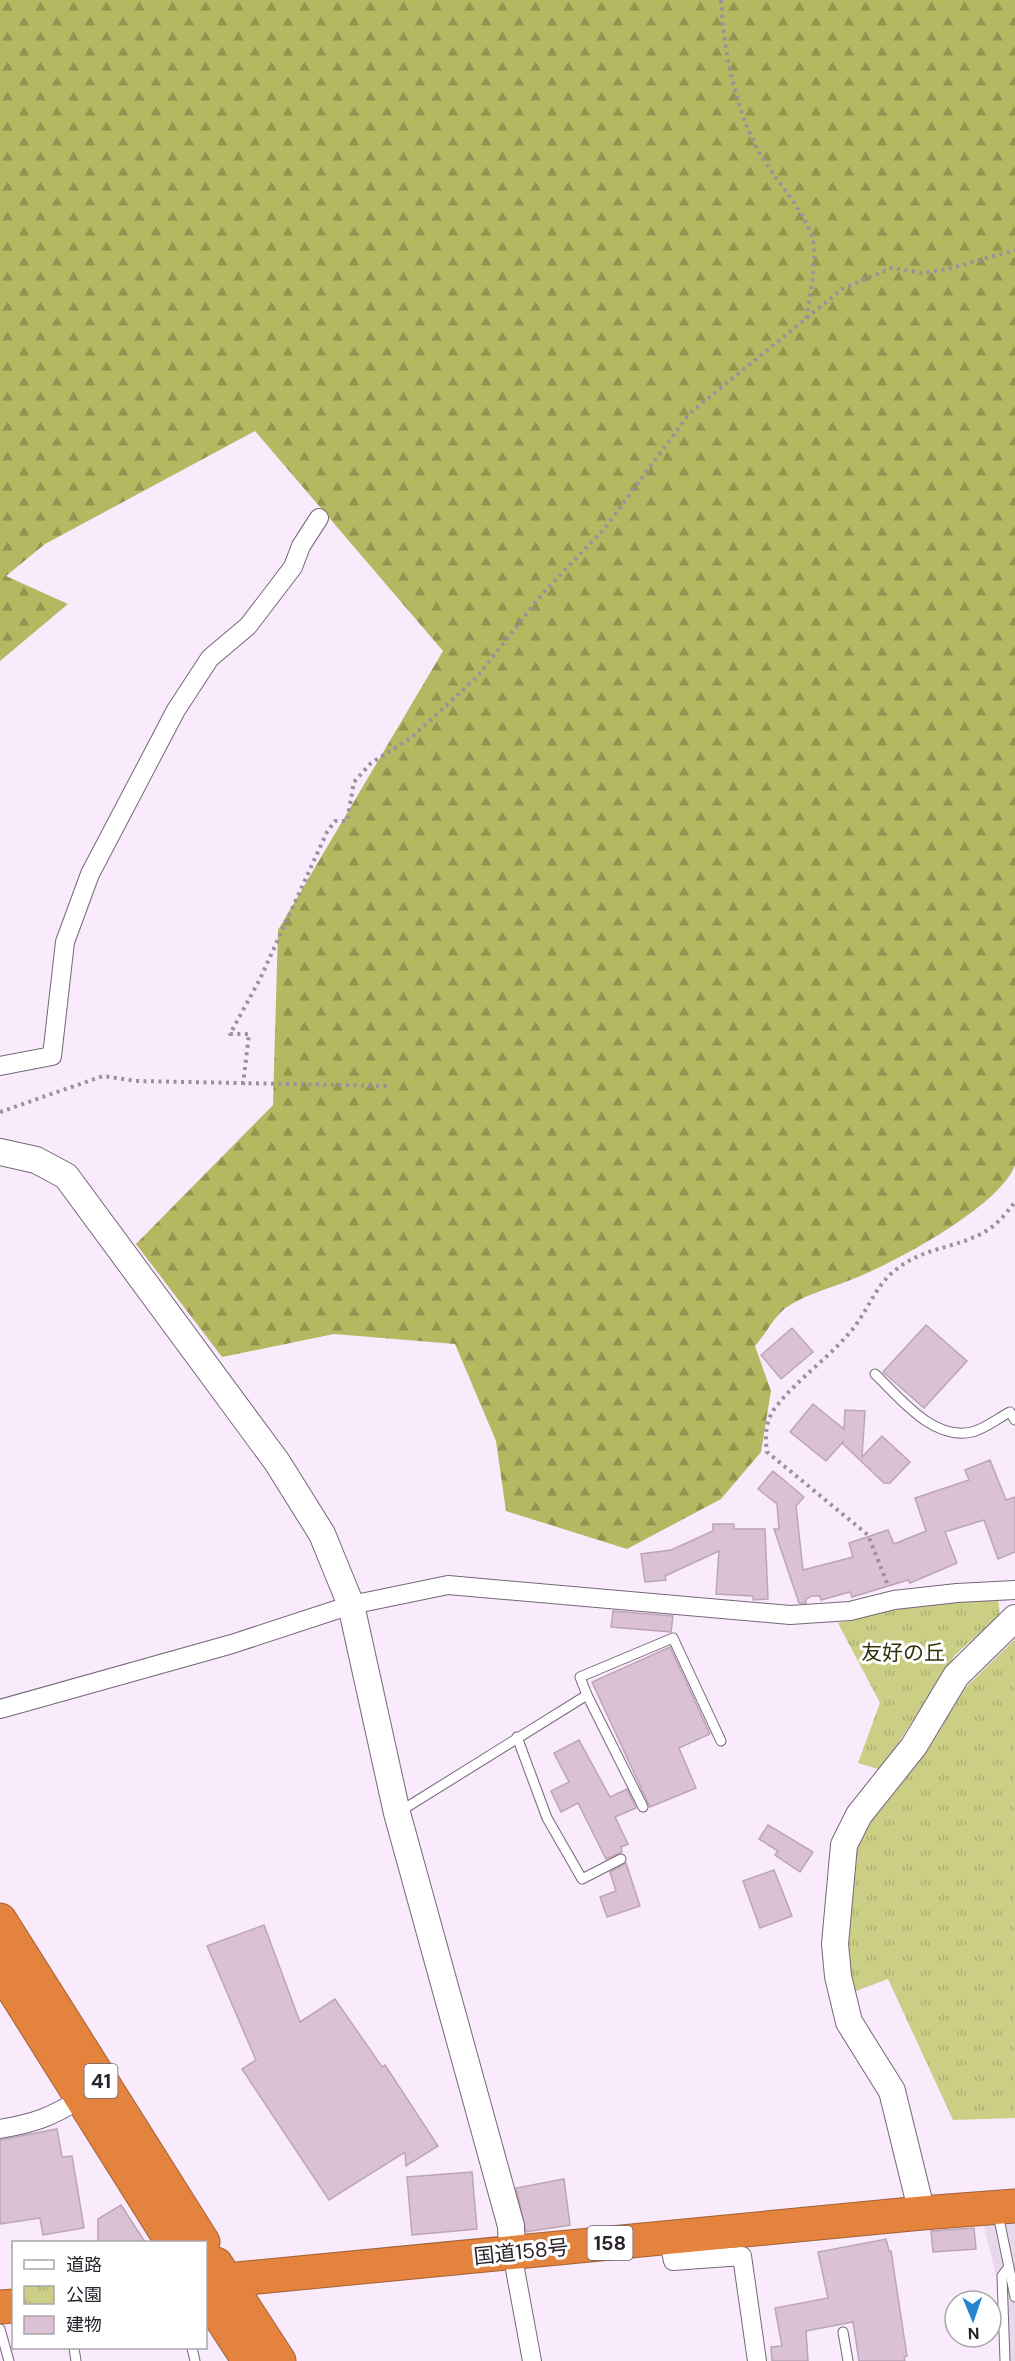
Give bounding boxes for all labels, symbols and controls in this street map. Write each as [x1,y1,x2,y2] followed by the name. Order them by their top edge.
[861,1639,945,1667] park label: 友好の丘
[84,2064,118,2098] road number: 41
[588,2226,632,2260] road number: 158
[472,2233,570,2271] street label: 国道158号
[12,2241,207,2349] legend
[66,2253,102,2277] text: 道路
[66,2283,102,2307] text: 公園
[943,2289,1003,2349] north arrow
[66,2313,102,2337] text: 建物
[967,2323,980,2344] text: N

